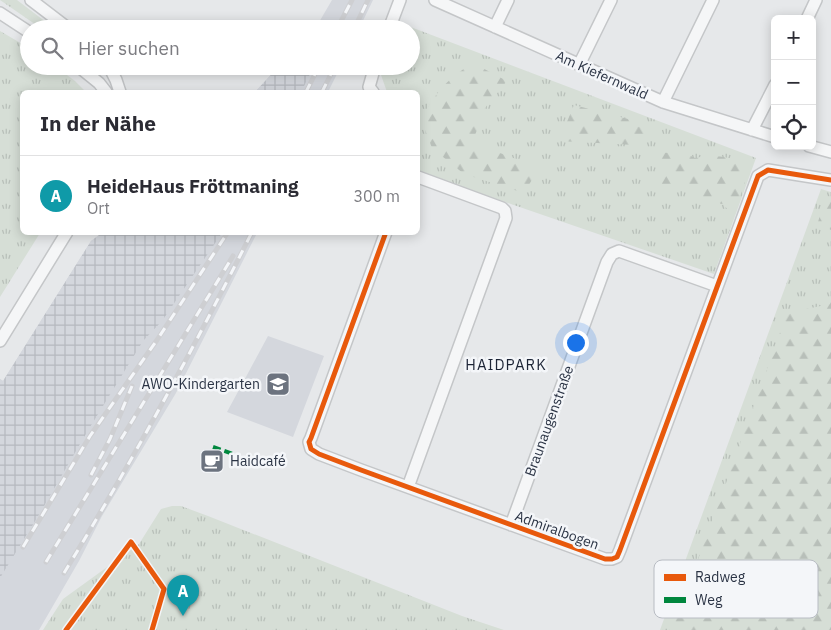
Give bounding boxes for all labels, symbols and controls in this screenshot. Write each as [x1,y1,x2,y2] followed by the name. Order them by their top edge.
[771,15,816,150] map controls
[771,15,816,60] button: +
[20,20,420,75] search box
[38,34,66,62] icon: search
[78,36,180,60] text: Hier suchen
[553,46,651,104] street label: Am Kiefernwald
[771,60,816,105] button: −
[771,105,816,150] button: locate
[40,109,156,137] text: In der Nähe
[87,174,299,198] text: HeideHaus Fröttmaning
[51,186,61,206] text: A
[353,186,400,206] text: 300 m
[87,198,110,218] text: Ort
[563,330,589,356] your location
[465,355,547,374] district label: HAIDPARK
[521,363,578,479] street label: Braunaugenstraße
[265,371,291,397] school or university icon: AWO-Kindergarten
[141,375,260,393] place label: AWO-Kindergarten
[199,448,225,474] cafe icon: Haidcafé
[230,452,286,470] place label: Haidcafé
[513,506,601,554] street label: Admiralbogen
[654,560,818,618] legend
[695,568,746,586] text: Radweg
[167,575,199,616] pin: A
[695,591,723,609] text: Weg

